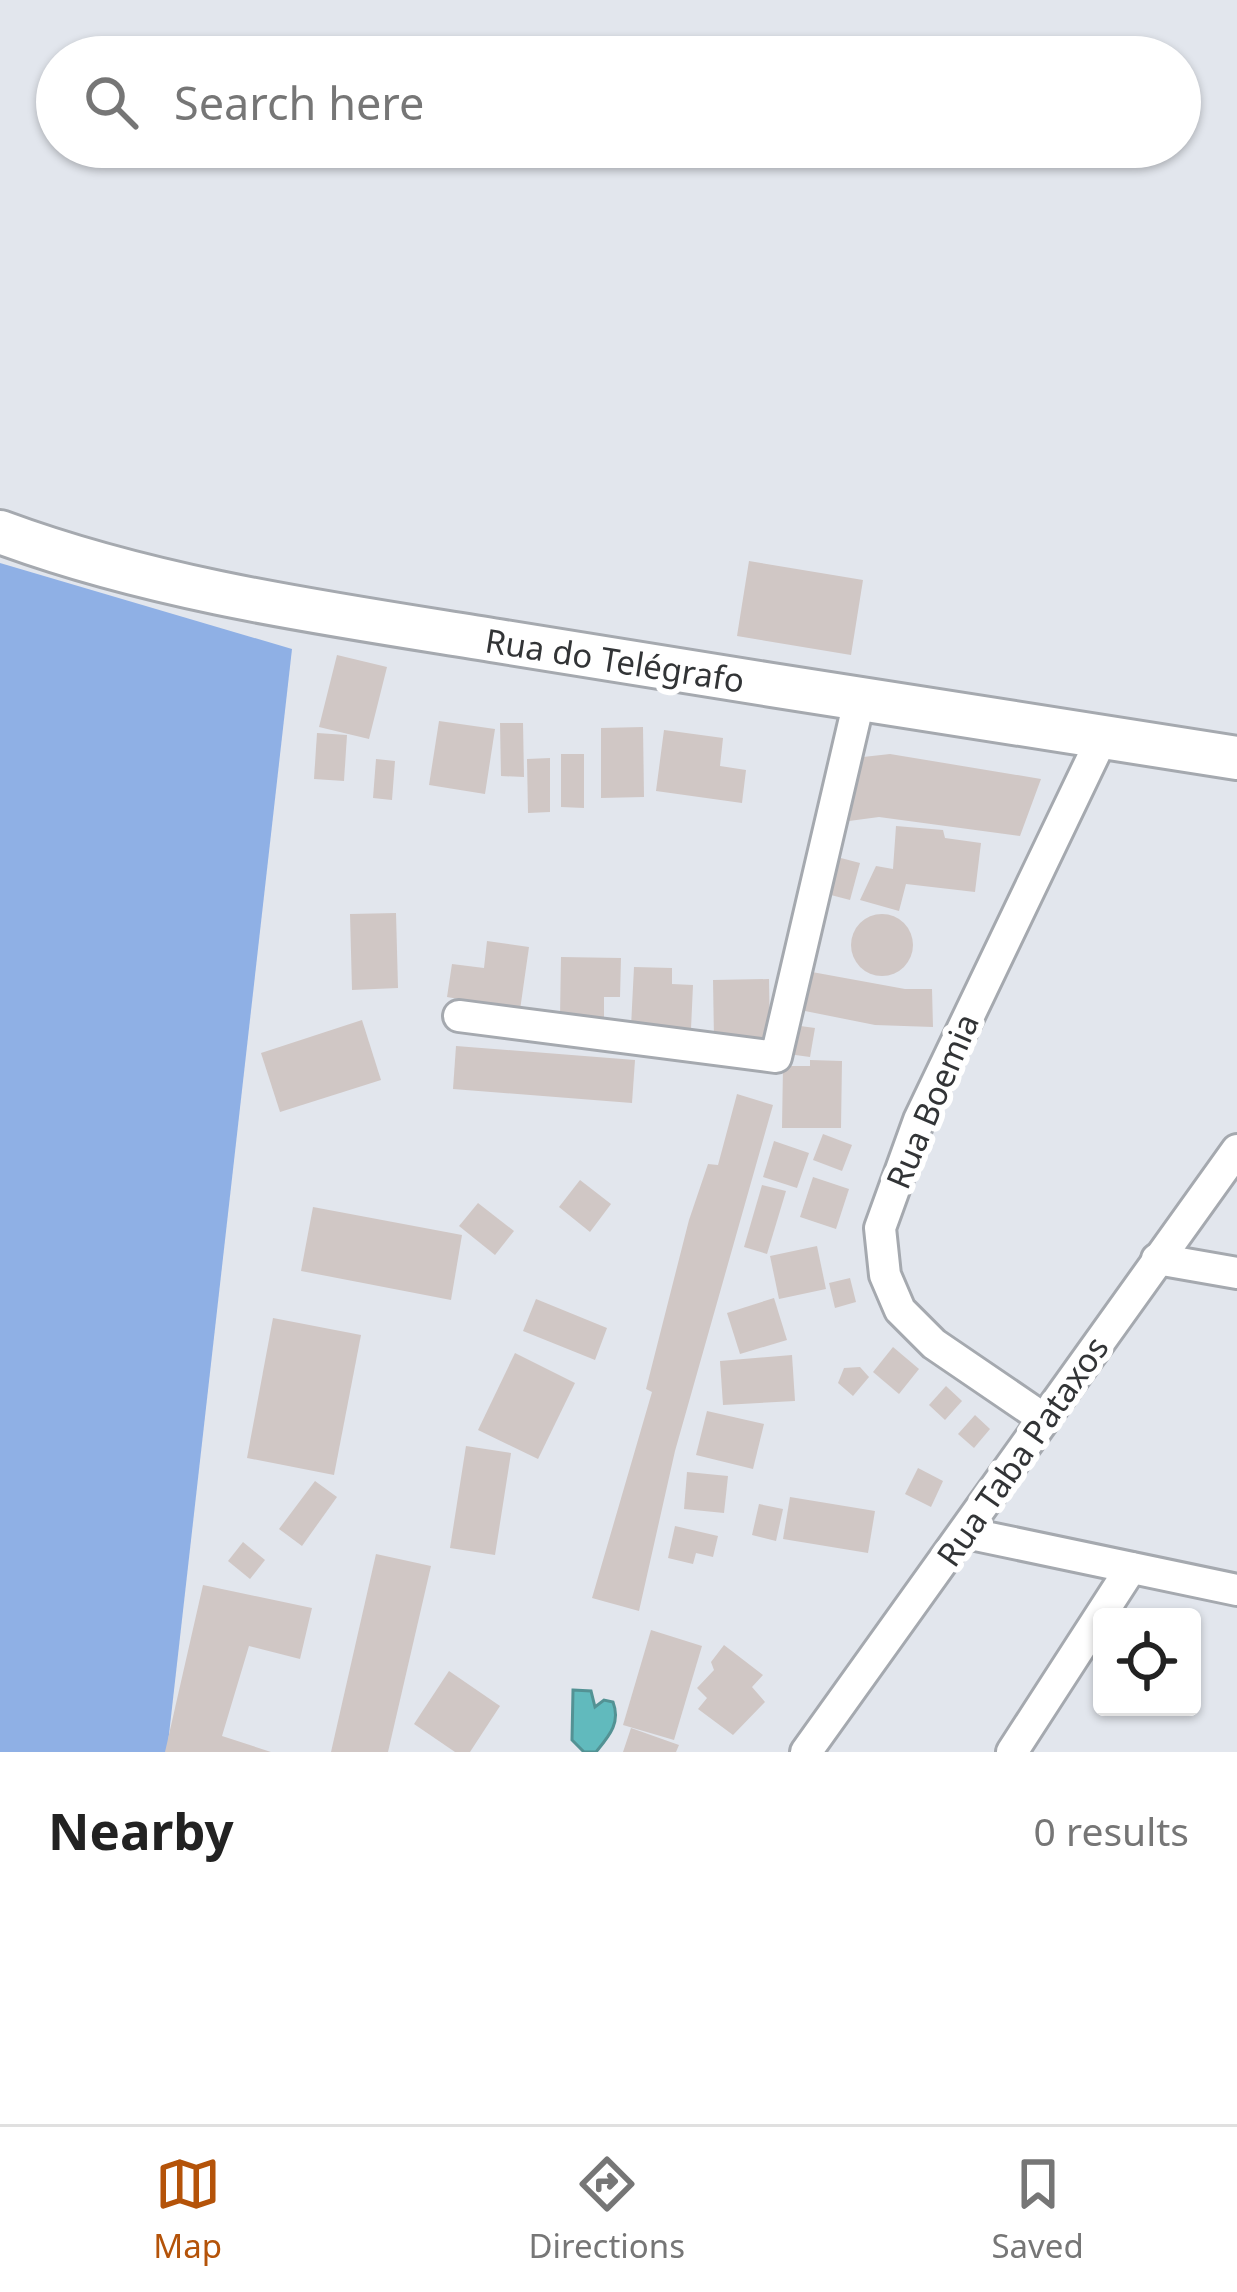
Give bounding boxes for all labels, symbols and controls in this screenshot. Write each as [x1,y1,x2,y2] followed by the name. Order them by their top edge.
[36,36,1201,168] search box
[78,69,144,135] icon: search
[174,72,424,133] text: Search here
[482,617,748,703] street label: Rua do Telégrafo
[875,1007,989,1195] street label: Rua Boemia
[926,1327,1118,1575] street label: Rua Taba Pataxos
[1093,1608,1201,1716] map controls
[1093,1608,1201,1716] button: locate
[48,1795,234,1865] text: Nearby
[1034,1804,1189,1857] text: 0 results
[153,2151,222,2268] tab: Map
[528,2151,685,2268] tab: Directions
[991,2151,1084,2268] tab: Saved

